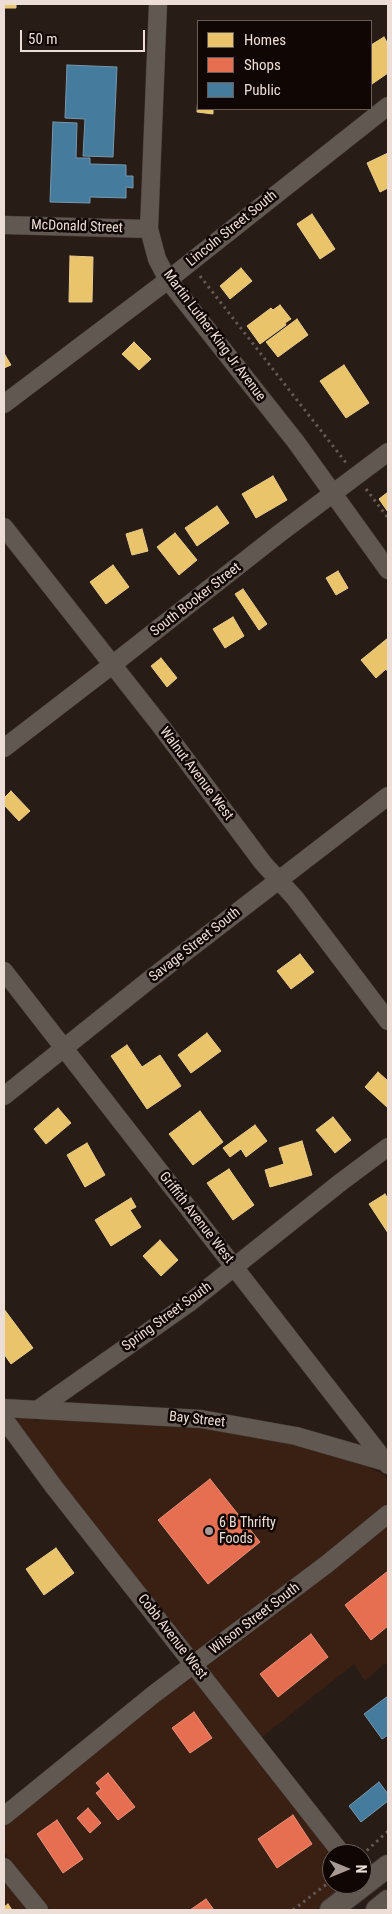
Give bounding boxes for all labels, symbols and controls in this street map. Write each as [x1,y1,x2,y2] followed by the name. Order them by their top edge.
[22,20,148,52] scale bar
[197,20,372,110] legend
[28,30,58,48] text: 50 m
[244,31,286,49] text: Homes
[244,56,281,74] text: Shops
[244,81,281,99] text: Public
[183,187,281,271] street label: Lincoln Street South
[31,217,123,237] street label: McDonald Street
[159,267,269,405] street label: Martin Luther King Jr Avenue
[148,560,244,640] street label: South Booker Street
[155,724,237,824] street label: Walnut Avenue West
[146,904,244,986] street label: Savage Street South
[155,1169,237,1267] street label: Griffith Avenue West
[119,1279,215,1355] street label: Spring Street South
[168,1409,226,1431] street label: Bay Street
[219,1515,276,1548] place label: 6 B Thrifty Foods
[203,1525,215,1537] marker: 6 B Thrifty Foods
[207,1580,303,1658] street label: Wilson Street South
[134,1591,210,1683] street label: Cobb Avenue West
[322,1844,372,1894] north arrow
[353,1865,369,1873] text: N

